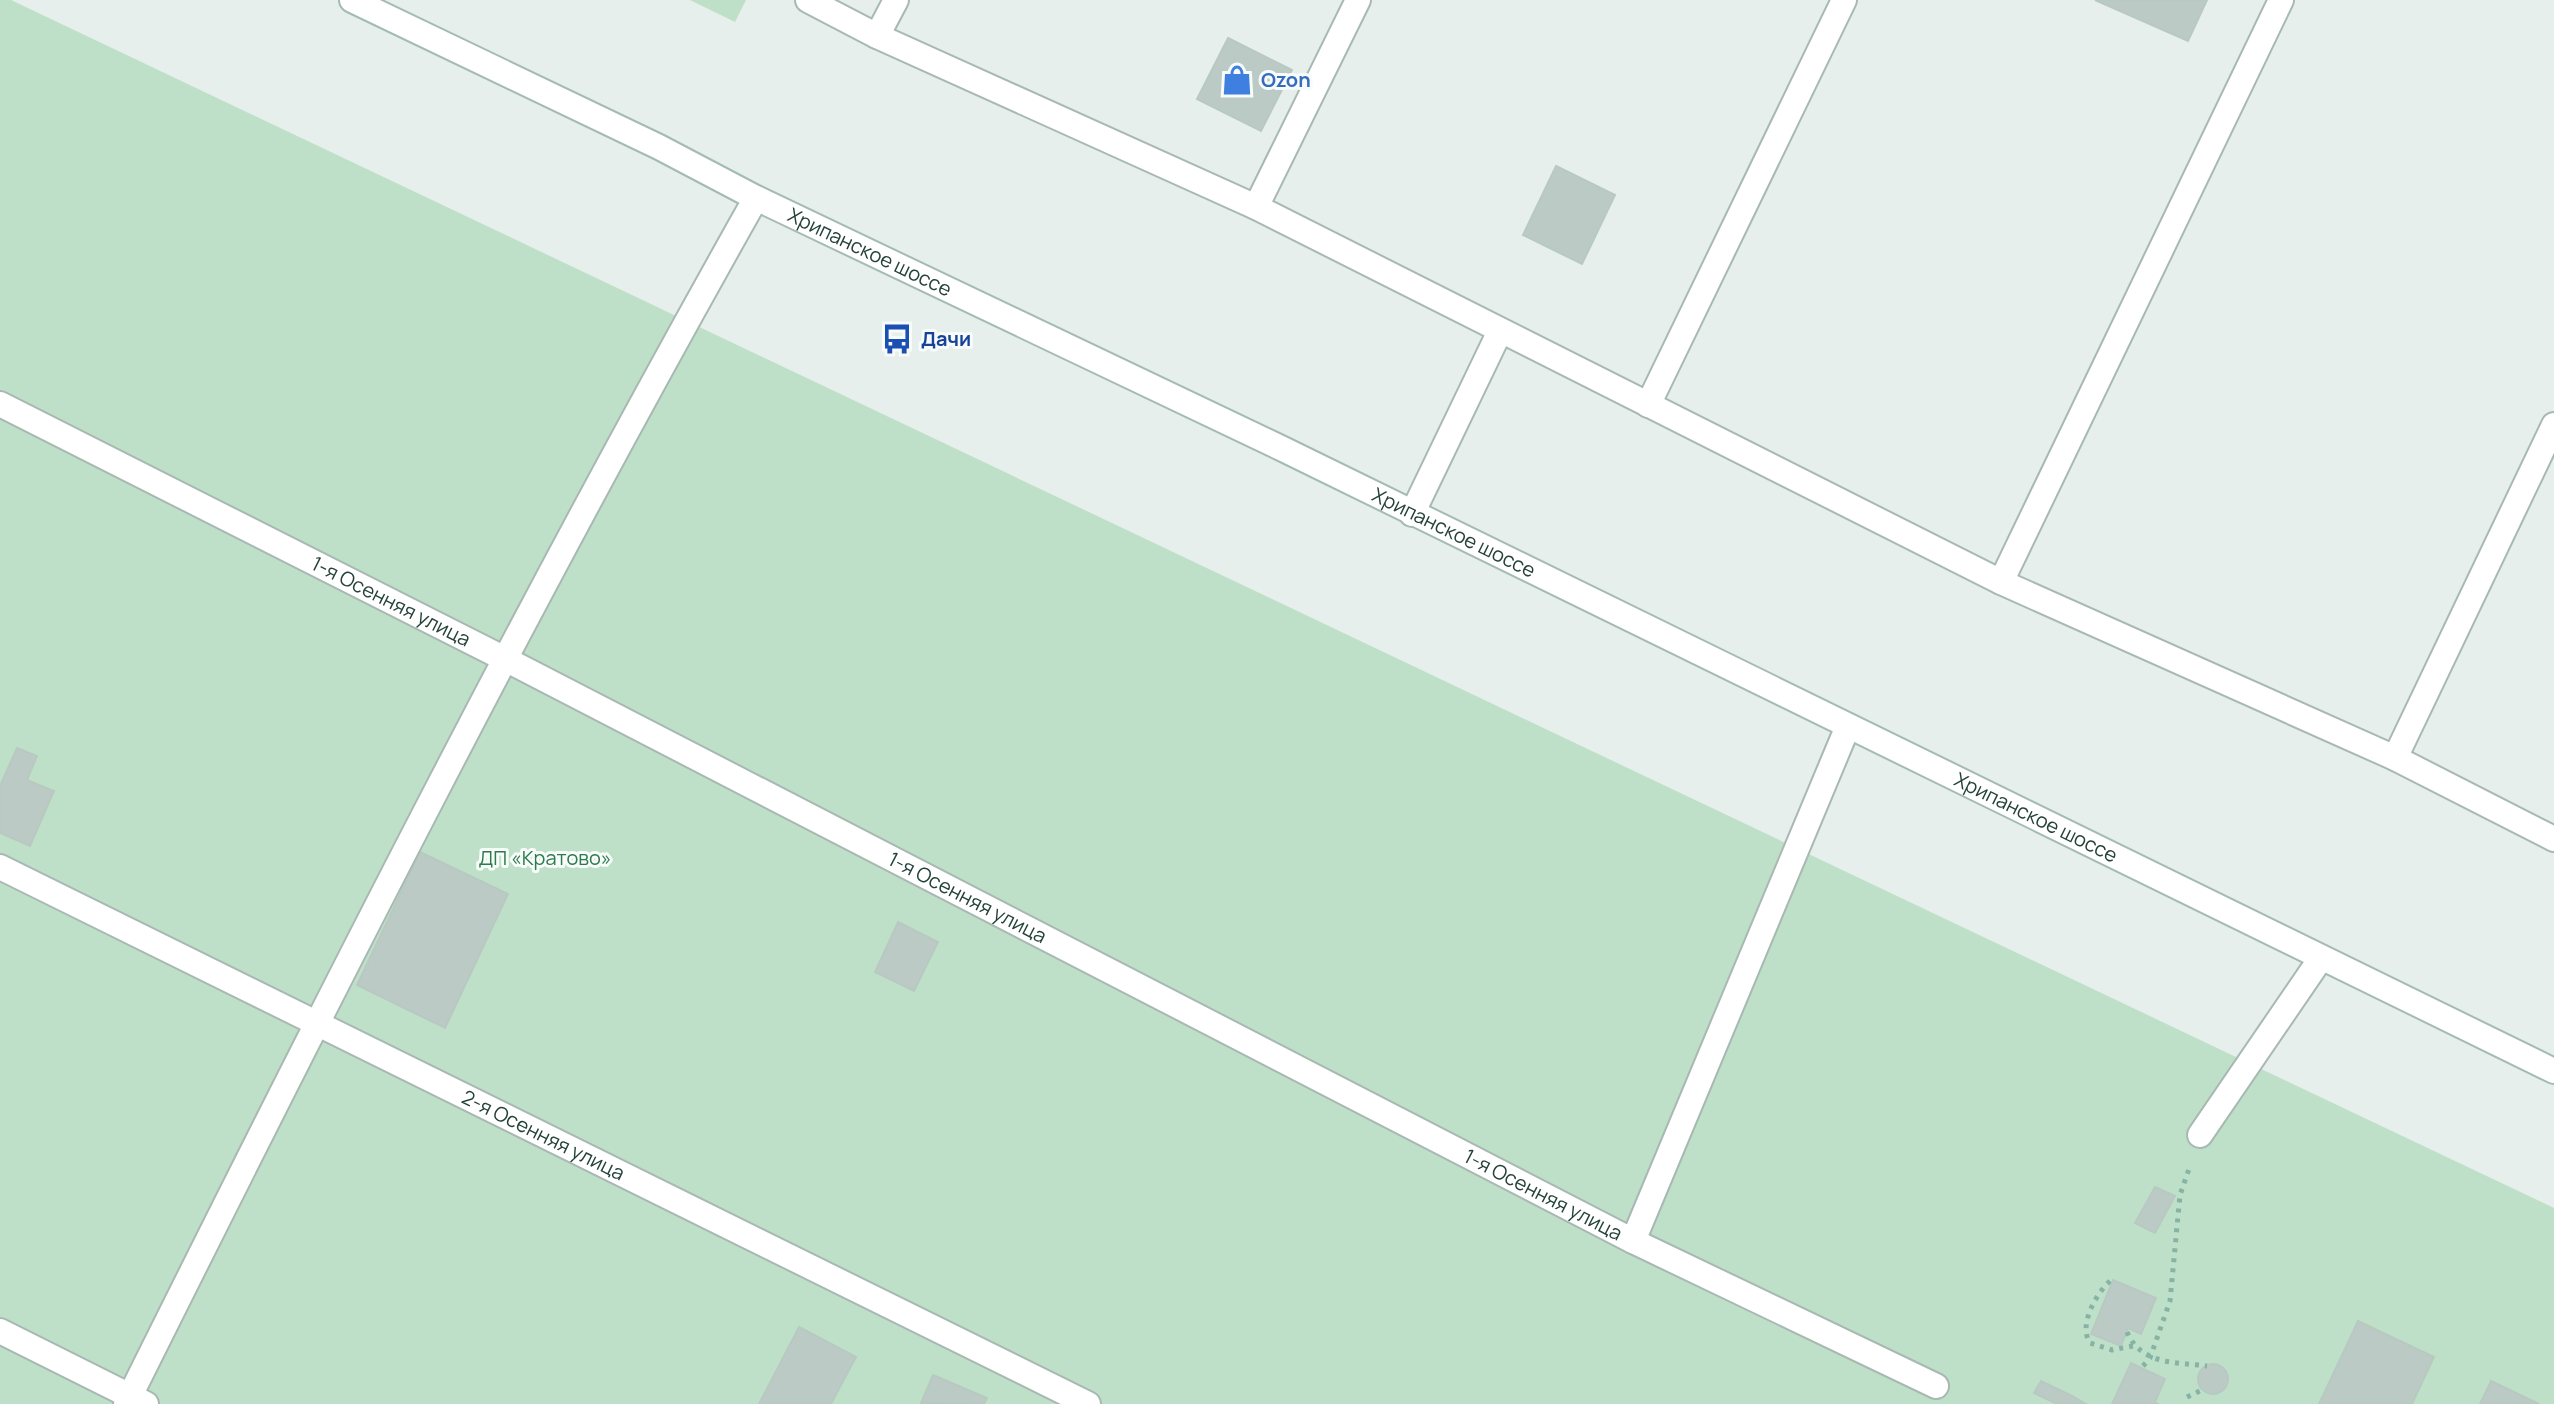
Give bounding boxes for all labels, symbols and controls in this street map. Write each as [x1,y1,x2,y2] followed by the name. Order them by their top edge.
[1220,63,1254,97] shop icon: Ozon
[1261,66,1311,93] place label: Ozon
[784,201,956,302] street label: Хрипанское шоссе
[880,322,914,356] bus stop icon: Дачи
[921,325,971,352] place label: Дачи
[1368,481,1540,584] street label: Хрипанское шоссе
[307,550,475,652] street label: 1-я Осенняя улица
[1950,766,2122,868] street label: Хрипанское шоссе
[478,844,612,871] park label: ДП «Кратово»
[884,845,1051,949] street label: 1-я Осенняя улица
[458,1083,630,1186] street label: 2-я Осенняя улица
[1460,1142,1627,1246] street label: 1-я Осенняя улица

